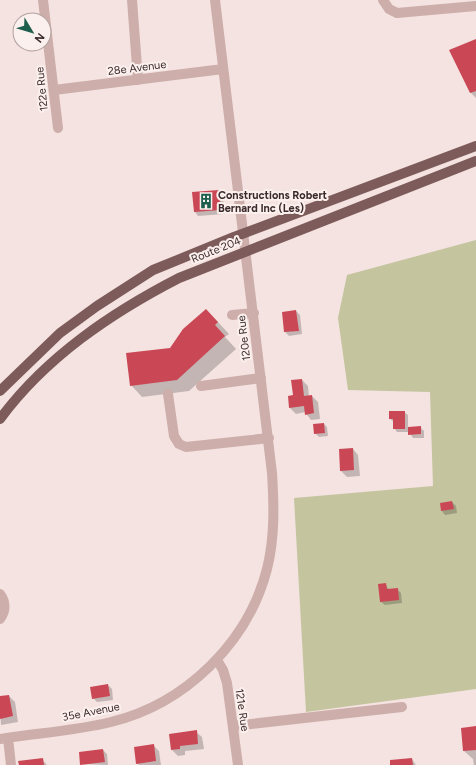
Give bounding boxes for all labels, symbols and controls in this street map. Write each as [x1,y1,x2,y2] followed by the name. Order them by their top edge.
[12,12,52,52] north arrow
[32,30,47,45] text: N
[107,58,167,78] street label: 28e Avenue
[33,66,51,112] street label: 122e Rue
[218,189,328,215] place label: Constructions Robert Bernard Inc (Les)
[197,192,215,210] building icon: Constructions Robert Bernard Inc (Les)
[189,234,243,266] street label: Route 204
[235,315,253,361] street label: 120e Rue
[233,688,251,732] street label: 121e Rue
[61,700,121,724] street label: 35e Avenue

